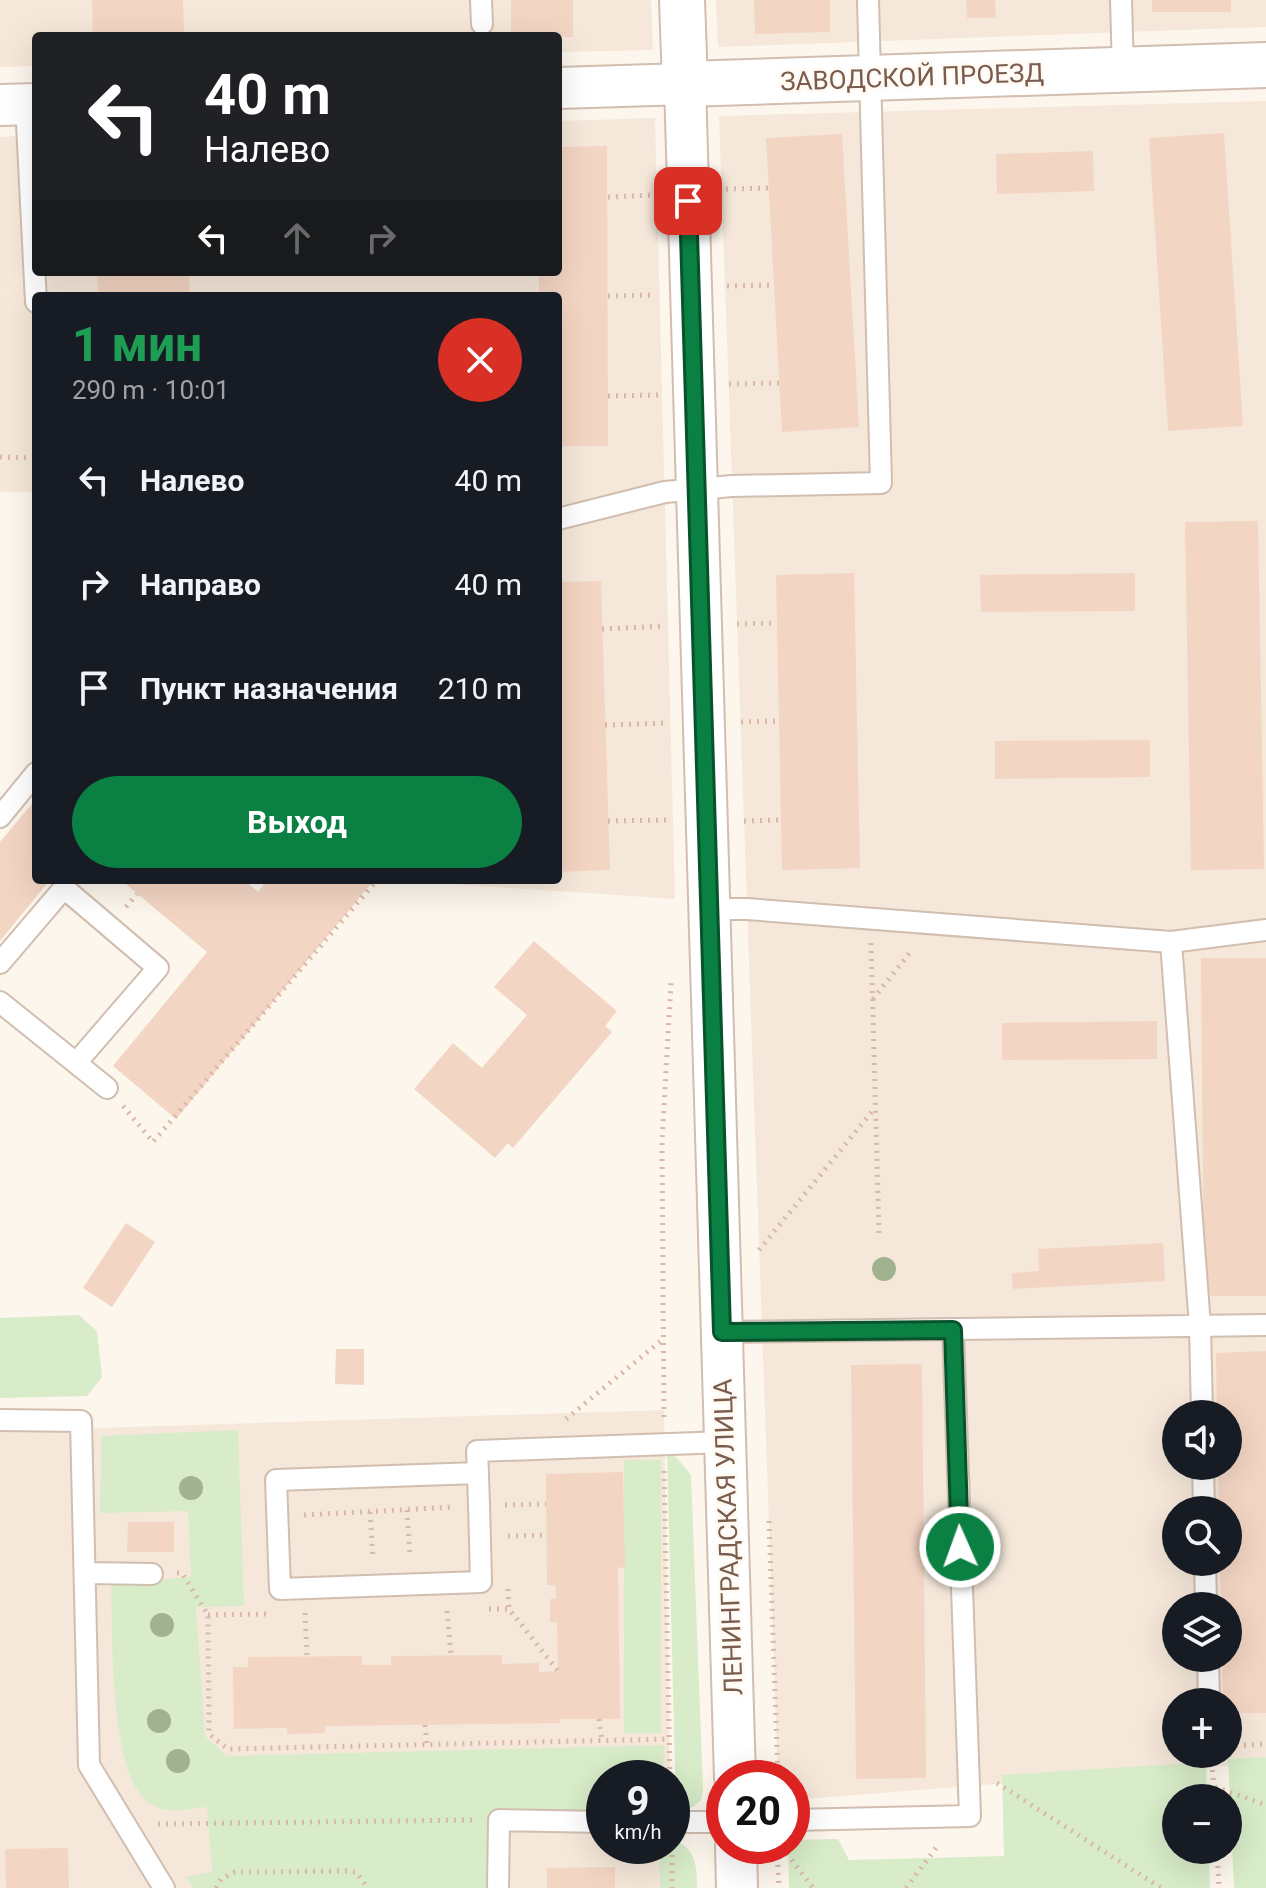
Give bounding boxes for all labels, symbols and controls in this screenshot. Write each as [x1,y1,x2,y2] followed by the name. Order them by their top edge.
[780,57,1044,97] street label: ЗАВОДСКОЙ ПРОЕЗД
[204,62,331,128] text: 40 m
[72,64,176,168] icon: left
[204,129,330,171] text: Налево
[654,167,722,235] pin
[666,179,710,223] icon: arrive
[191,216,235,260] icon: left
[275,216,319,260] icon: ahead
[359,216,403,260] icon: right
[72,316,202,373] text: 1 мин
[438,318,522,402] button: close
[72,375,230,405] text: 290 m · 10:01
[72,458,116,502] icon: left
[140,463,244,498] text: Налево
[455,463,522,498] text: 40 m
[72,562,116,606] icon: right
[140,567,261,602] text: Направо
[455,567,522,602] text: 40 m
[72,666,116,710] icon: arrive
[140,671,398,706] text: Пункт назначения
[438,671,522,706] text: 210 m
[72,776,522,868] button: Выход
[707,1378,749,1696] street label: ЛЕНИНГРАДСКАЯ УЛИЦА
[1162,1400,1242,1864] map controls
[1162,1400,1242,1480] button: sound
[1162,1496,1242,1576] button: search
[918,1505,1002,1589] position arrow
[1162,1592,1242,1672] button: layers
[1162,1688,1242,1768] button: +
[706,1760,810,1864] speed limit sign: 20
[627,1778,649,1825] text: 9
[1162,1784,1242,1864] button: −
[615,1820,661,1844] text: km/h

